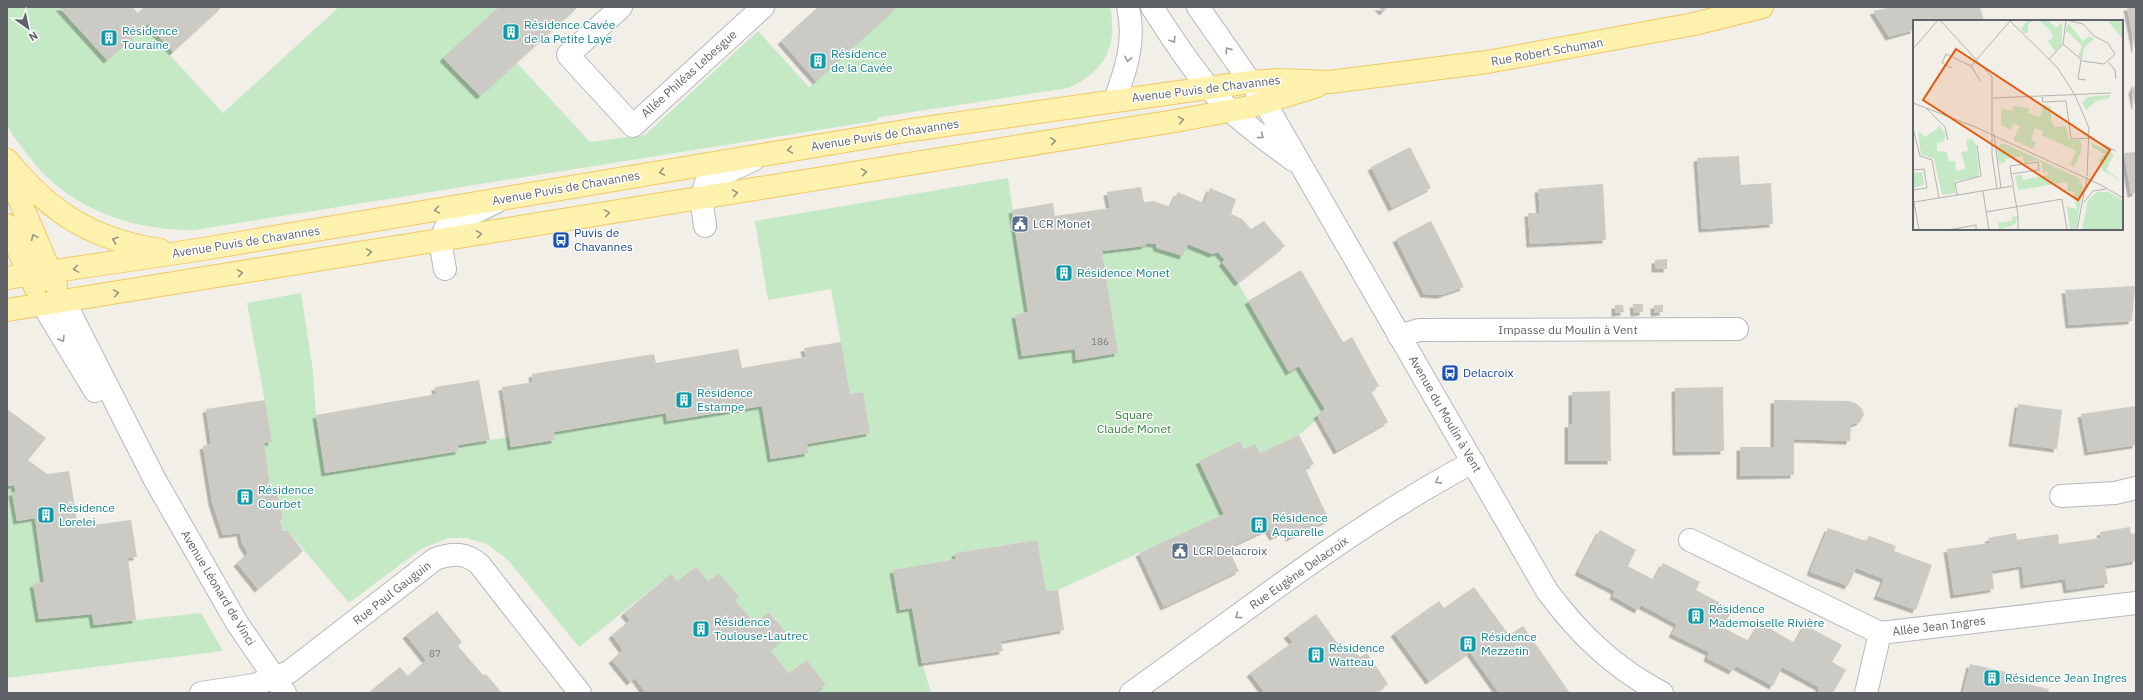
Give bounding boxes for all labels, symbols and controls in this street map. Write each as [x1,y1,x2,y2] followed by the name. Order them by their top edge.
[8,8,48,48] north arrow
[524,17,616,46] place label: Résidence Cavée de la Petite Laye
[1913,20,2123,230] inset map
[501,22,521,42] building icon: Résidence Cavée de la Petite Laye
[122,23,178,52] place label: Résidence Touraine
[638,26,740,121] street label: Allée Philéas Lebesgue
[26,28,41,44] text: N
[99,28,119,48] building icon: Résidence Touraine
[1490,34,1604,69] street label: Rue Robert Schuman
[1168,35,1175,42] one-way arrow
[831,46,893,75] place label: Résidence de la Cavée
[1226,47,1233,54] one-way arrow
[808,51,828,71] building icon: Résidence de la Cavée
[1125,56,1133,62] one-way arrow
[1131,72,1281,105] street label: Avenue Puvis de Chavannes
[810,115,960,154] street label: Avenue Puvis de Chavannes
[1178,116,1184,125] one-way arrow
[1257,131,1264,138] one-way arrow
[1050,137,1056,146] one-way arrow
[787,146,794,154] one-way arrow
[491,167,641,208] street label: Avenue Puvis de Chavannes
[659,167,665,176] one-way arrow
[860,168,867,177] one-way arrow
[732,189,738,198] one-way arrow
[434,205,440,214] one-way arrow
[604,209,610,218] one-way arrow
[1010,214,1030,234] public building icon: LCR Monet
[1033,216,1091,231] place label: LCR Monet
[171,222,321,261] street label: Avenue Puvis de Chavannes
[574,225,633,254] place label: Puvis de Chavannes
[475,230,482,239] one-way arrow
[551,230,571,250] bus stop icon: Puvis de Chavannes
[31,234,39,241] one-way arrow
[112,236,119,245] one-way arrow
[366,248,372,257] one-way arrow
[1054,263,1074,283] building icon: Résidence Monet
[73,264,79,273] one-way arrow
[1077,265,1170,280] place label: Résidence Monet
[237,269,244,278] one-way arrow
[113,289,119,298] one-way arrow
[1498,322,1638,337] street label: Impasse du Moulin à Vent
[57,335,65,342] one-way arrow
[1091,335,1109,348] house number: 186
[1406,353,1485,475] street label: Avenue du Moulin à Vent
[1440,363,1460,383] bus stop icon: Delacroix
[1463,365,1514,380] place label: Delacroix
[697,385,753,414] place label: Résidence Estampe
[674,390,694,410] building icon: Résidence Estampe
[1097,407,1171,436] park label: Square Claude Monet
[1435,476,1443,483] one-way arrow
[258,482,314,511] place label: Résidence Courbet
[235,487,255,507] building icon: Résidence Courbet
[59,500,115,529] place label: Résidence Lorelei
[36,505,56,525] building icon: Résidence Lorelei
[1272,510,1328,539] place label: Résidence Aquarelle
[1249,515,1269,535] building icon: Résidence Aquarelle
[178,527,259,648] street label: Avenue Léonard de Vinci
[1246,533,1351,612] street label: Rue Eugène Delacroix
[1170,541,1190,561] public building icon: LCR Delacroix
[1193,543,1267,558] place label: LCR Delacroix
[350,557,434,628] street label: Rue Paul Gauguin
[1709,601,1825,630] place label: Résidence Mademoiselle Rivière
[1686,606,1706,626] building icon: Résidence Mademoiselle Rivière
[1235,611,1242,619] one-way arrow
[1892,612,1986,639] street label: Allée Jean Ingres
[714,614,808,643] place label: Résidence Toulouse-Lautrec
[691,619,711,639] building icon: Résidence Toulouse-Lautrec
[1481,629,1537,658] place label: Résidence Mezzetin
[1458,634,1478,654] building icon: Résidence Mezzetin
[1329,640,1385,669] place label: Résidence Watteau
[1306,645,1326,665] building icon: Résidence Watteau
[429,647,441,660] house number: 87
[1982,668,2002,688] building icon: Résidence Jean Ingres
[2005,670,2127,685] place label: Résidence Jean Ingres

